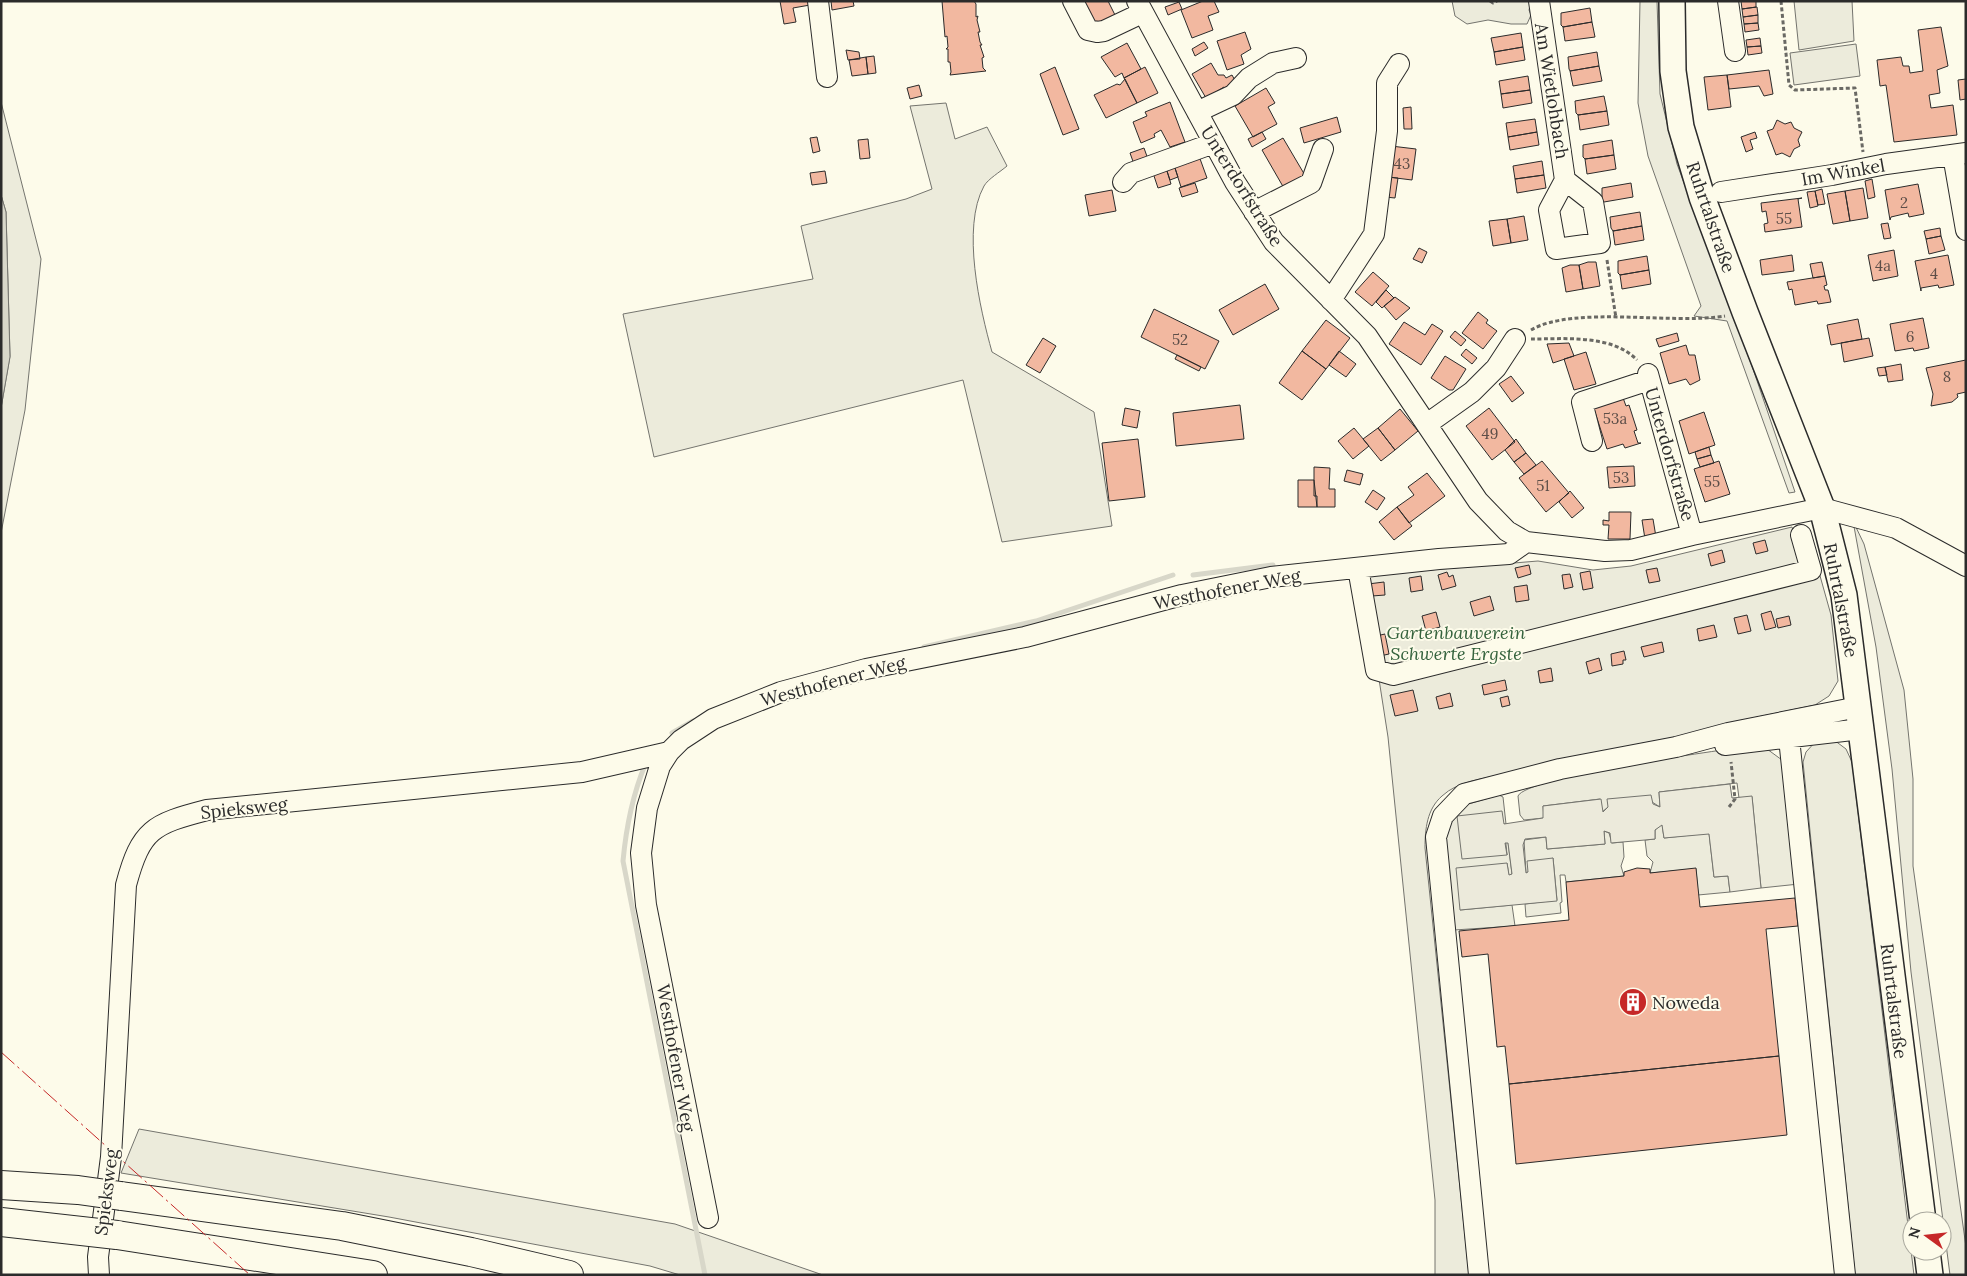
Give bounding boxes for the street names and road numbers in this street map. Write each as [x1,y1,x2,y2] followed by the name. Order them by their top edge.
[1530,20,1574,161] street label: Am Wietlohbach
[1196,121,1288,251] street label: Unterdorfstraße
[1799,153,1887,191] street label: Im Winkel
[1681,158,1741,276] street label: Ruhrtalstraße
[1640,384,1700,524] street label: Unterdorfstraße
[1819,541,1863,659] street label: Ruhrtalstraße
[1151,563,1304,615] street label: Westhofener Weg
[758,650,909,711] street label: Westhofener Weg
[199,792,290,824] street label: Spieksweg
[1876,942,1913,1060] street label: Ruhrtalstraße
[652,982,700,1135] street label: Westhofener Weg
[89,1146,123,1237] street label: Spieksweg

